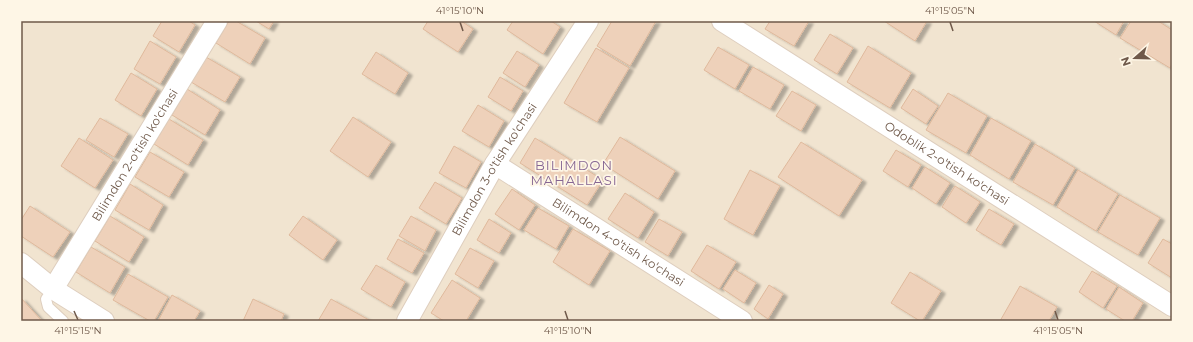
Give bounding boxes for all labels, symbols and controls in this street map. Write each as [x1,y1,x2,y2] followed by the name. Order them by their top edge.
[436,4,484,17] text: 41°15'10"N
[925,4,975,17] text: 41°15'05"N
[1115,38,1155,78] north arrow
[1118,55,1134,68] text: N
[88,86,181,224] street label: Bilimdon 2-o'tish ko'chasi
[448,100,540,238] street label: Bilimdon 3-o'tish ko'chasi
[882,118,1012,208] street label: Odoblik 2-o'tish ko'chasi
[530,157,618,188] district label: BILIMDON MAHALLASI
[550,194,687,289] street label: Bilimdon 4-o'tish ko'chasi
[54,324,102,337] text: 41°15'15"N
[544,324,592,337] text: 41°15'10"N
[1033,324,1083,337] text: 41°15'05"N

